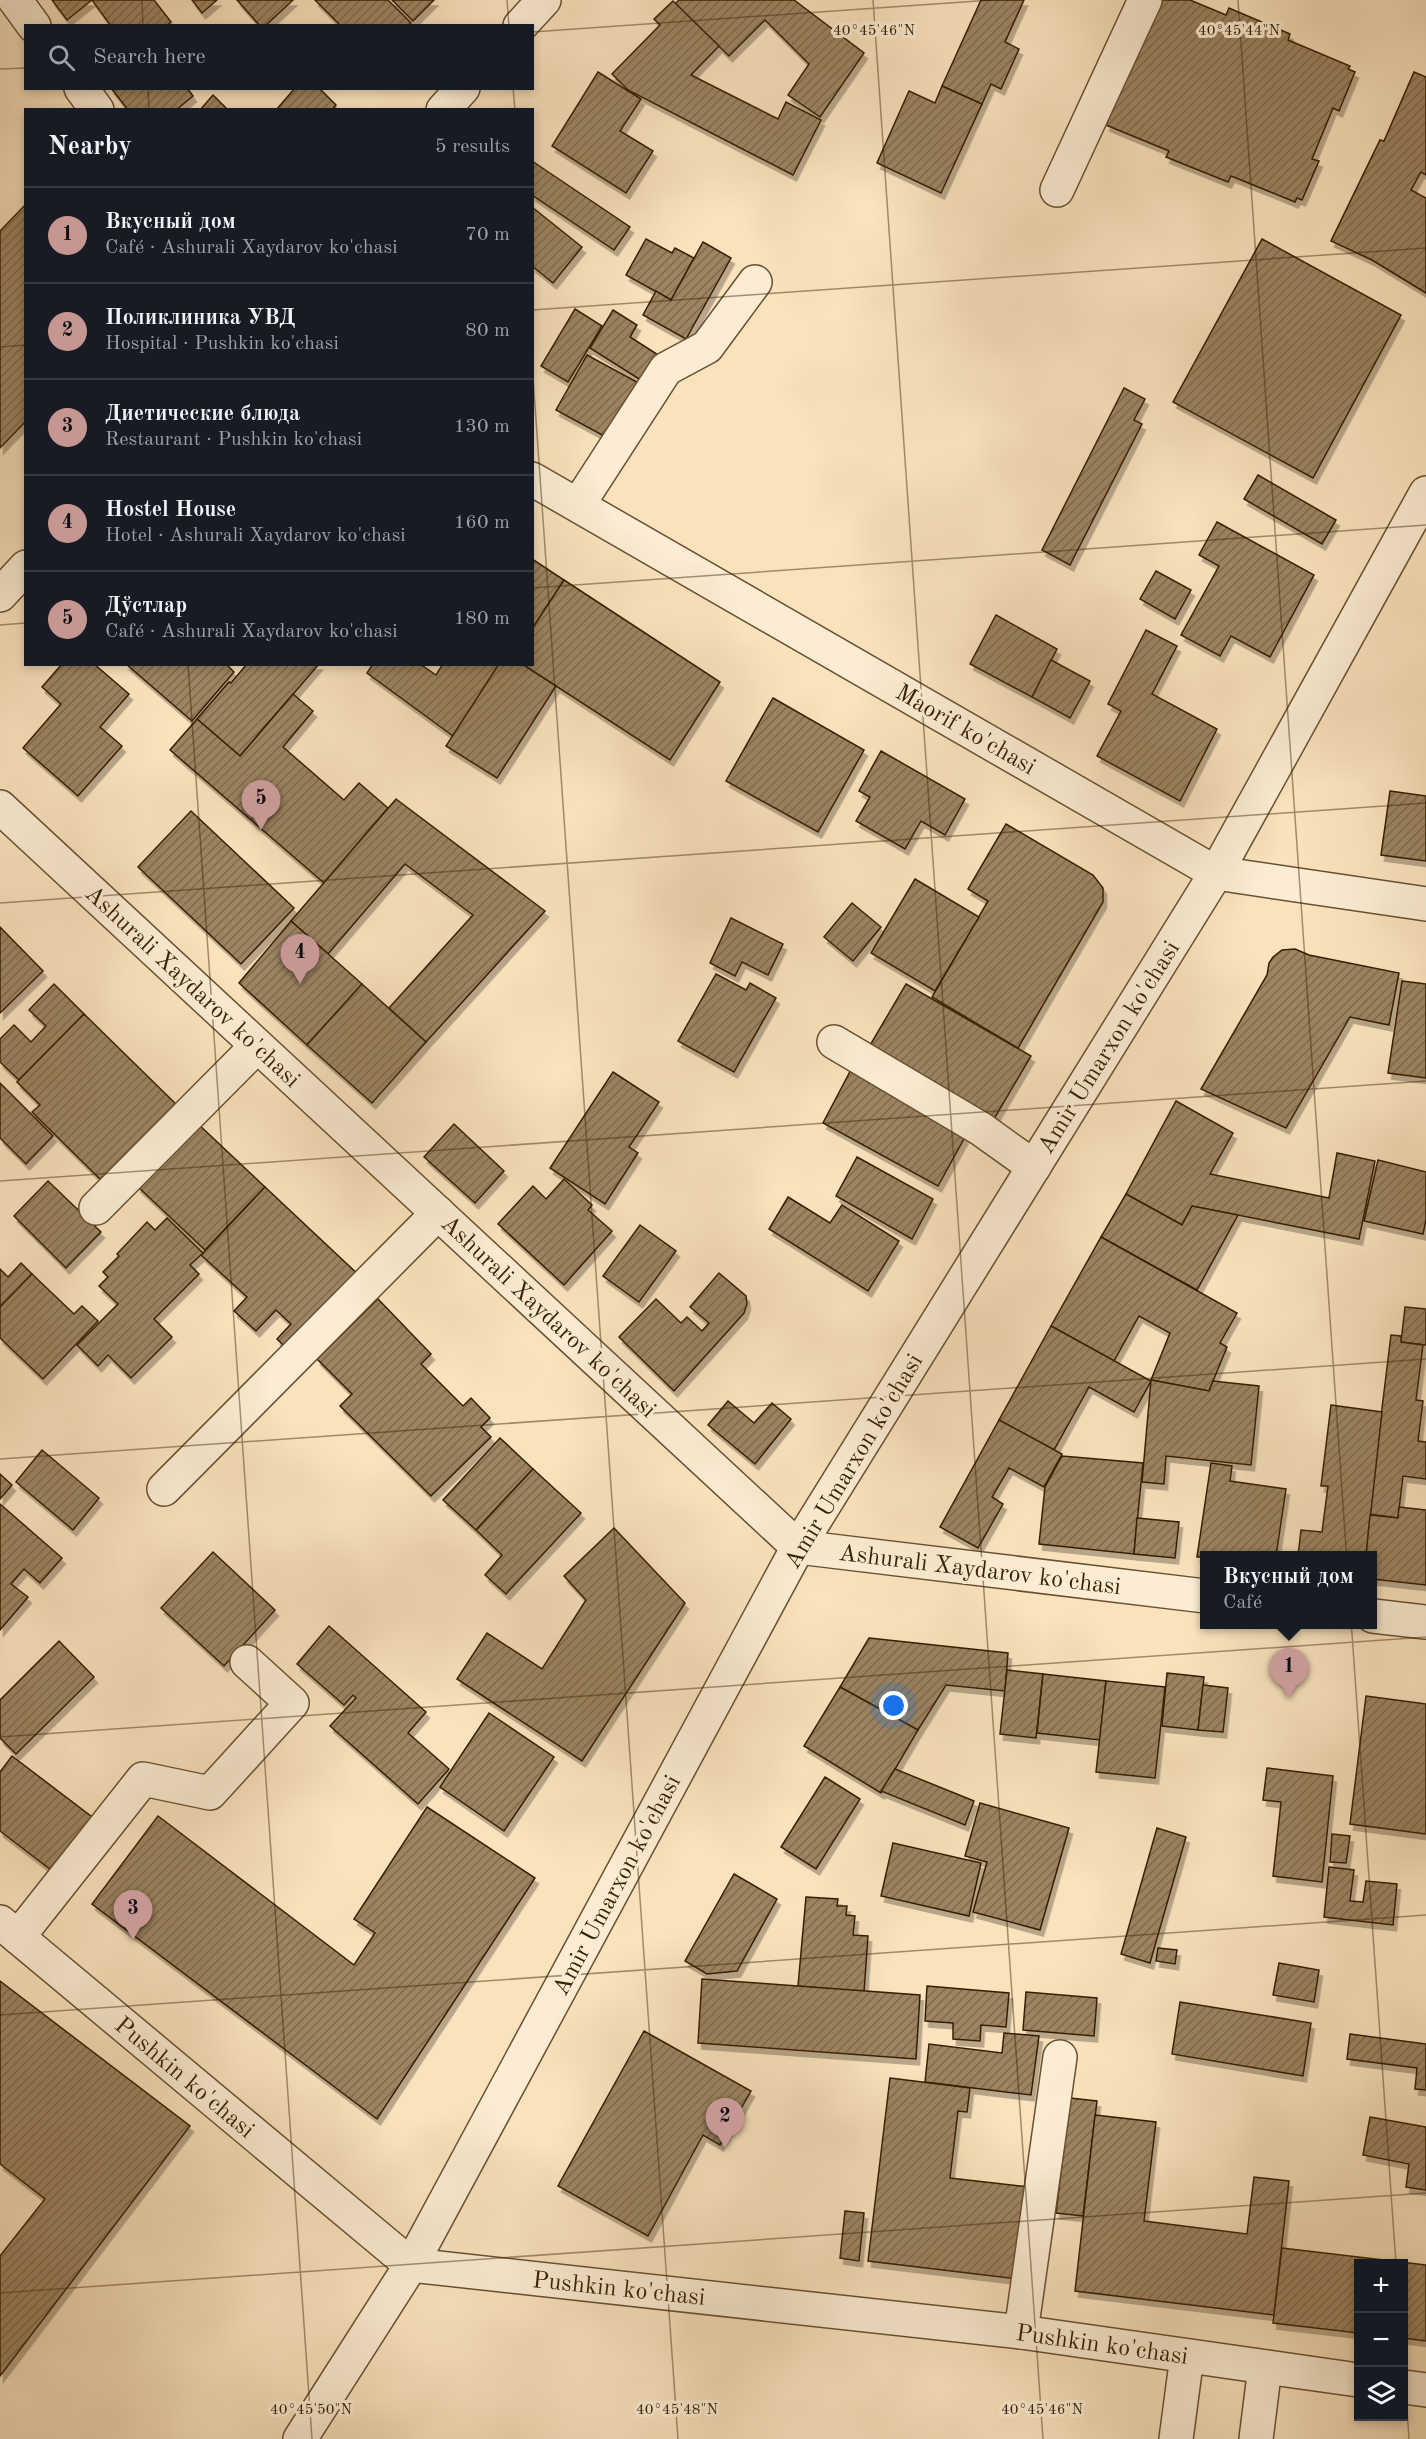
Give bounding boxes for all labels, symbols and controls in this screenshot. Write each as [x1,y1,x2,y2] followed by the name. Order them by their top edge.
[24,24,534,90] search box
[833,24,915,39] text: 40°45'46"N
[1198,24,1280,39] text: 40°45'44"N
[45,41,78,74] icon: search
[93,46,206,68] text: Search here
[48,134,132,160] text: Nearby
[435,137,510,157] text: 5 results
[105,211,236,233] text: Вкусный дом
[62,225,73,245] text: 1
[465,225,510,245] text: 70 m
[105,238,398,258] text: Café · Ashurali Xaydarov ko'chasi
[105,307,295,329] text: Поликлиника УВД
[62,321,73,341] text: 2
[465,321,510,341] text: 80 m
[105,334,339,354] text: Hospital · Pushkin ko'chasi
[105,403,300,425] text: Диетические блюда
[62,417,73,437] text: 3
[454,417,510,437] text: 130 m
[105,430,362,450] text: Restaurant · Pushkin ko'chasi
[105,499,236,521] text: Hostel House
[62,513,73,533] text: 4
[454,513,510,533] text: 160 m
[105,526,406,546] text: Hotel · Ashurali Xaydarov ko'chasi
[105,595,187,617] text: Дўстлар
[62,609,73,629] text: 5
[454,609,510,629] text: 180 m
[105,622,398,642] text: Café · Ashurali Xaydarov ko'chasi
[891,681,1039,780] street label: Maorif ko'chasi
[242,780,280,830] pin: 5
[80,882,304,1093] street label: Ashurali Xaydarov ko'chasi
[280,934,320,984] pin: 4
[1034,937,1185,1159] street label: Amir Umarxon ko'chasi
[436,1212,660,1423] street label: Ashurali Xaydarov ko'chasi
[781,1350,928,1574] street label: Amir Umarxon ko'chasi
[837,1542,1122,1600] street label: Ashurali Xaydarov ko'chasi
[1200,1551,1377,1629] popup
[1223,1566,1354,1588] text: Вкусный дом
[1223,1593,1262,1613] text: Café
[1270,1648,1308,1698] pin: 1
[879,1691,908,1720] your location
[549,1772,686,2000] street label: Amir Umarxon ko'chasi
[114,1890,152,1940] pin: 3
[109,2014,258,2144] street label: Pushkin ko'chasi
[706,2098,744,2148] pin: 2
[1354,2259,1408,2421] map controls
[1354,2259,1408,2313] button: +
[531,2269,706,2311] street label: Pushkin ko'chasi
[1354,2313,1408,2367] button: −
[1014,2322,1189,2370] street label: Pushkin ko'chasi
[1354,2367,1408,2421] button: layers
[270,2403,352,2418] text: 40°45'50"N
[636,2403,718,2418] text: 40°45'48"N
[1001,2403,1083,2418] text: 40°45'46"N

